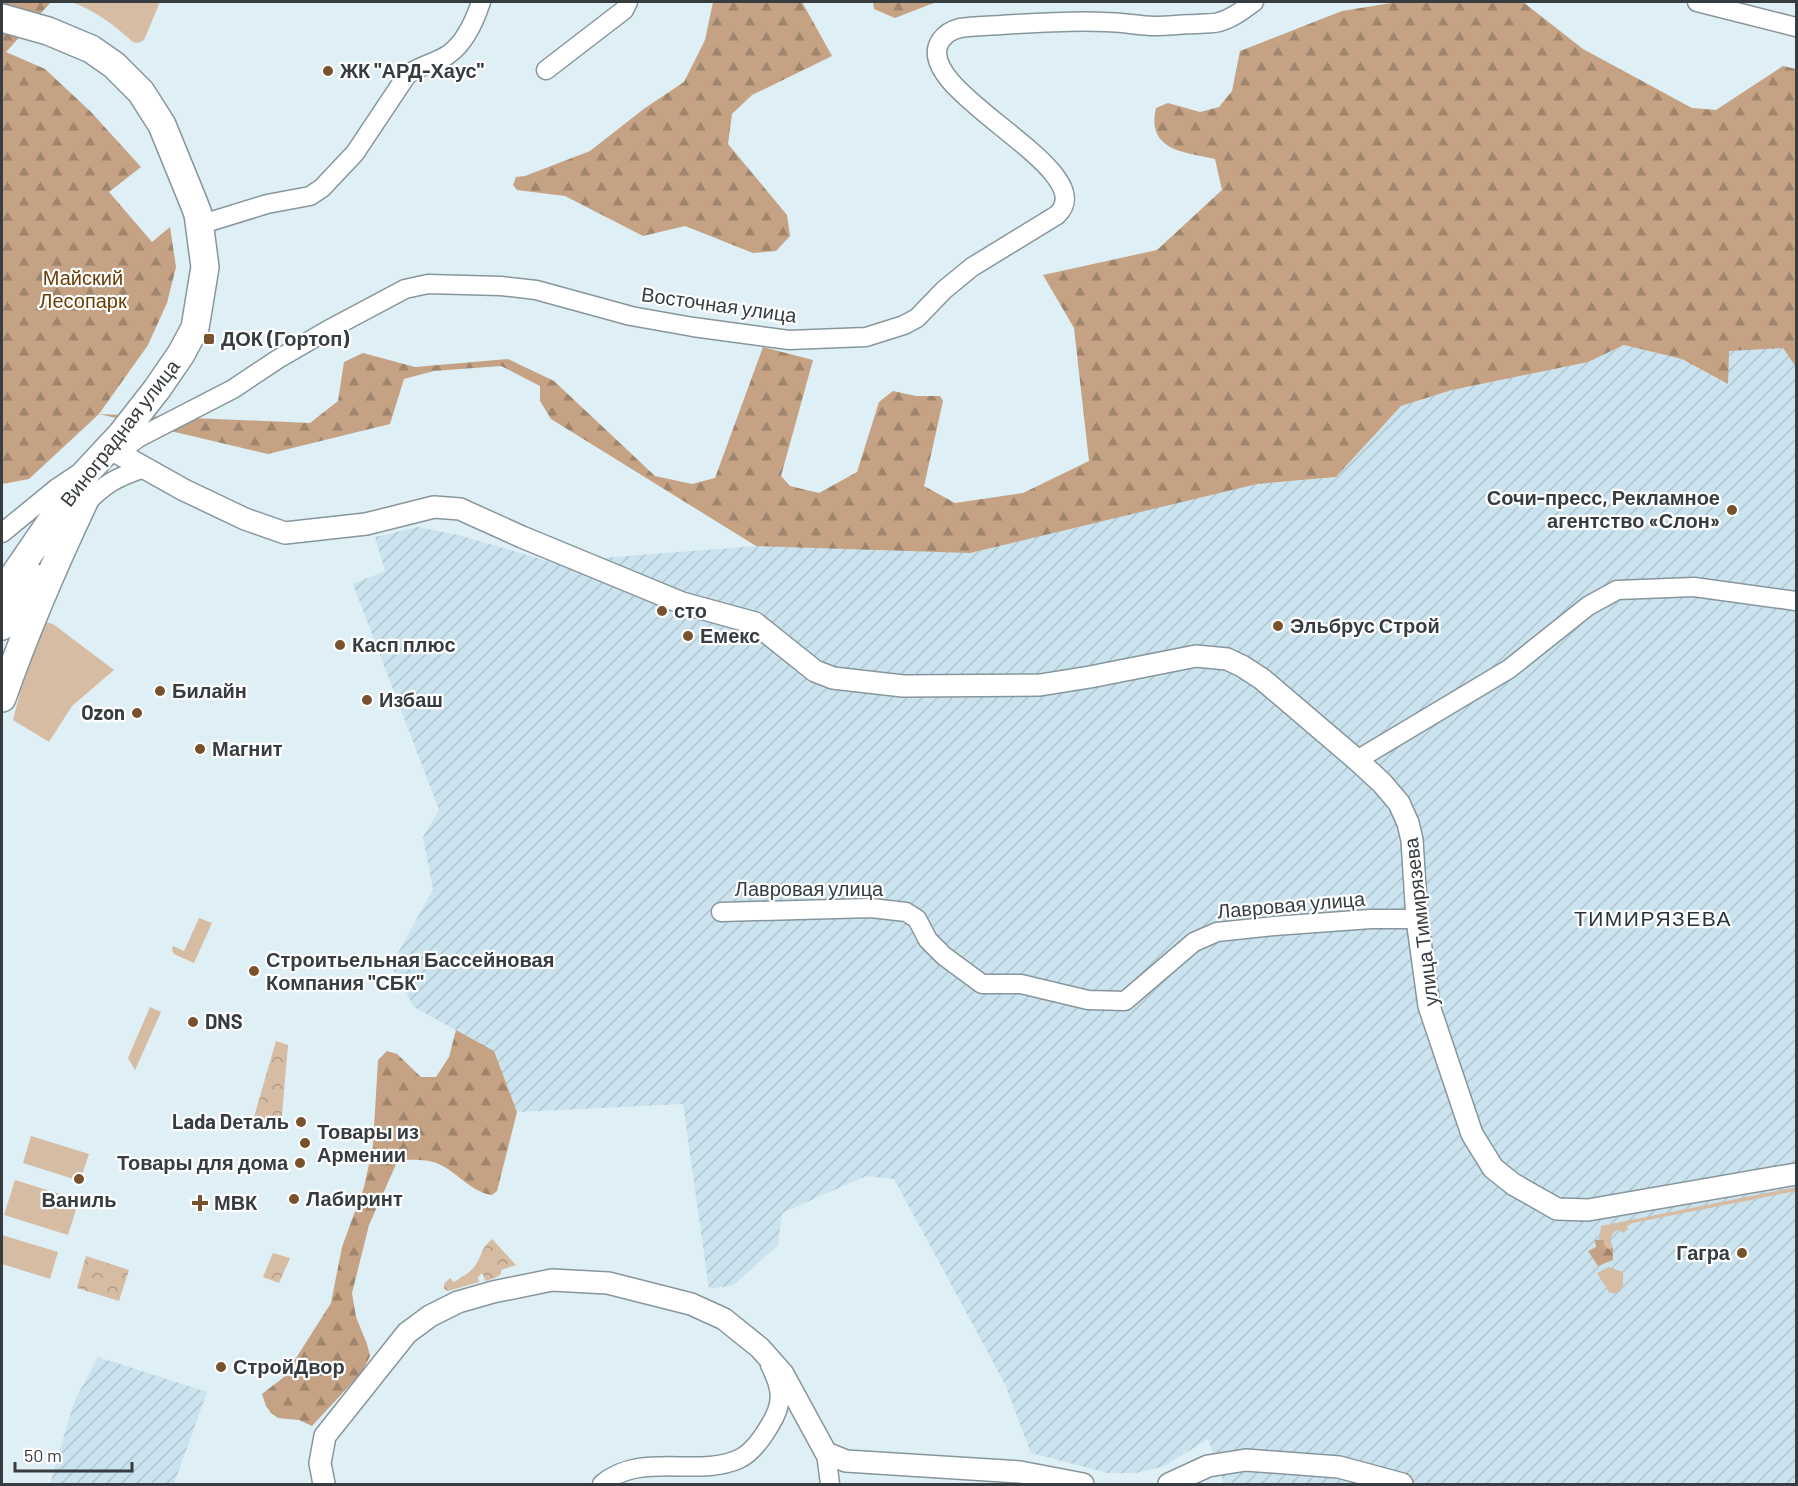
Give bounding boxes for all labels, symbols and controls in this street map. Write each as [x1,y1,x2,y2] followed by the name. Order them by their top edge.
[339,58,484,82] place label: ЖК "АРД-Хаус"
[321,64,335,78] marker: ЖК "АРД-Хаус"
[39,265,127,312] park label: Майский Лесопарк
[640,281,799,327] street label: Восточная улица
[221,326,349,350] place label: ДОК (Гортоп)
[202,332,216,346] marker: ДОК (Гортоп)
[54,353,185,511] street label: Виноградная улица
[1487,485,1720,532] place label: Сочи-пресс, Рекламное агентство «Слон»
[1725,503,1739,517] marker: Сочи-пресс, Рекламное агентство «Слон»
[674,598,707,622] place label: сто
[655,604,669,618] marker: сто
[1290,613,1440,637] place label: Эльбрус Строй
[1271,619,1285,633] marker: Эльбрус Строй
[700,623,760,647] place label: Емекс
[681,629,695,643] marker: Емекс
[352,632,456,656] place label: Касп плюс
[333,638,347,652] marker: Касп плюс
[172,678,247,702] place label: Билайн
[153,684,167,698] marker: Билайн
[379,687,443,711] place label: Избаш
[360,693,374,707] marker: Избаш
[81,700,125,724] place label: Ozon
[130,706,144,720] marker: Ozon
[212,736,283,760] place label: Магнит
[193,742,207,756] marker: Магнит
[1398,836,1442,1008] street label: улица Тимирязева
[735,876,884,900] street label: Лавровая улица
[1216,886,1367,922] street label: Лавровая улица
[1574,905,1732,930] district label: ТИМИРЯЗЕВА
[266,947,554,994] place label: Строитьельная Бассейновая Компания "СБК"
[247,964,261,978] marker: Строитьельная Бассейновая Компания "СБК"
[205,1009,243,1033] place label: DNS
[186,1015,200,1029] marker: DNS
[172,1109,289,1133] place label: Lada Dеталь
[294,1115,308,1129] marker: Lada Dеталь
[317,1119,419,1166] place label: Товары из Армении
[298,1136,312,1150] marker: Товары из Армении
[117,1150,289,1174] place label: Товары для дома
[293,1156,307,1170] marker: Товары для дома
[72,1172,86,1186] marker: Ваниль
[306,1186,403,1210] place label: Лабиринт
[42,1187,116,1211] place label: Ваниль
[214,1190,258,1214] place label: МВК
[287,1192,301,1206] marker: Лабиринт
[191,1194,209,1212] marker: МВК
[1676,1240,1731,1264] place label: Гагра
[1735,1246,1749,1260] marker: Гагра
[233,1354,345,1378] place label: СтройДвор
[214,1360,228,1374] marker: СтройДвор
[15,1435,132,1473] scale bar
[24,1444,62,1466] text: 50 m

